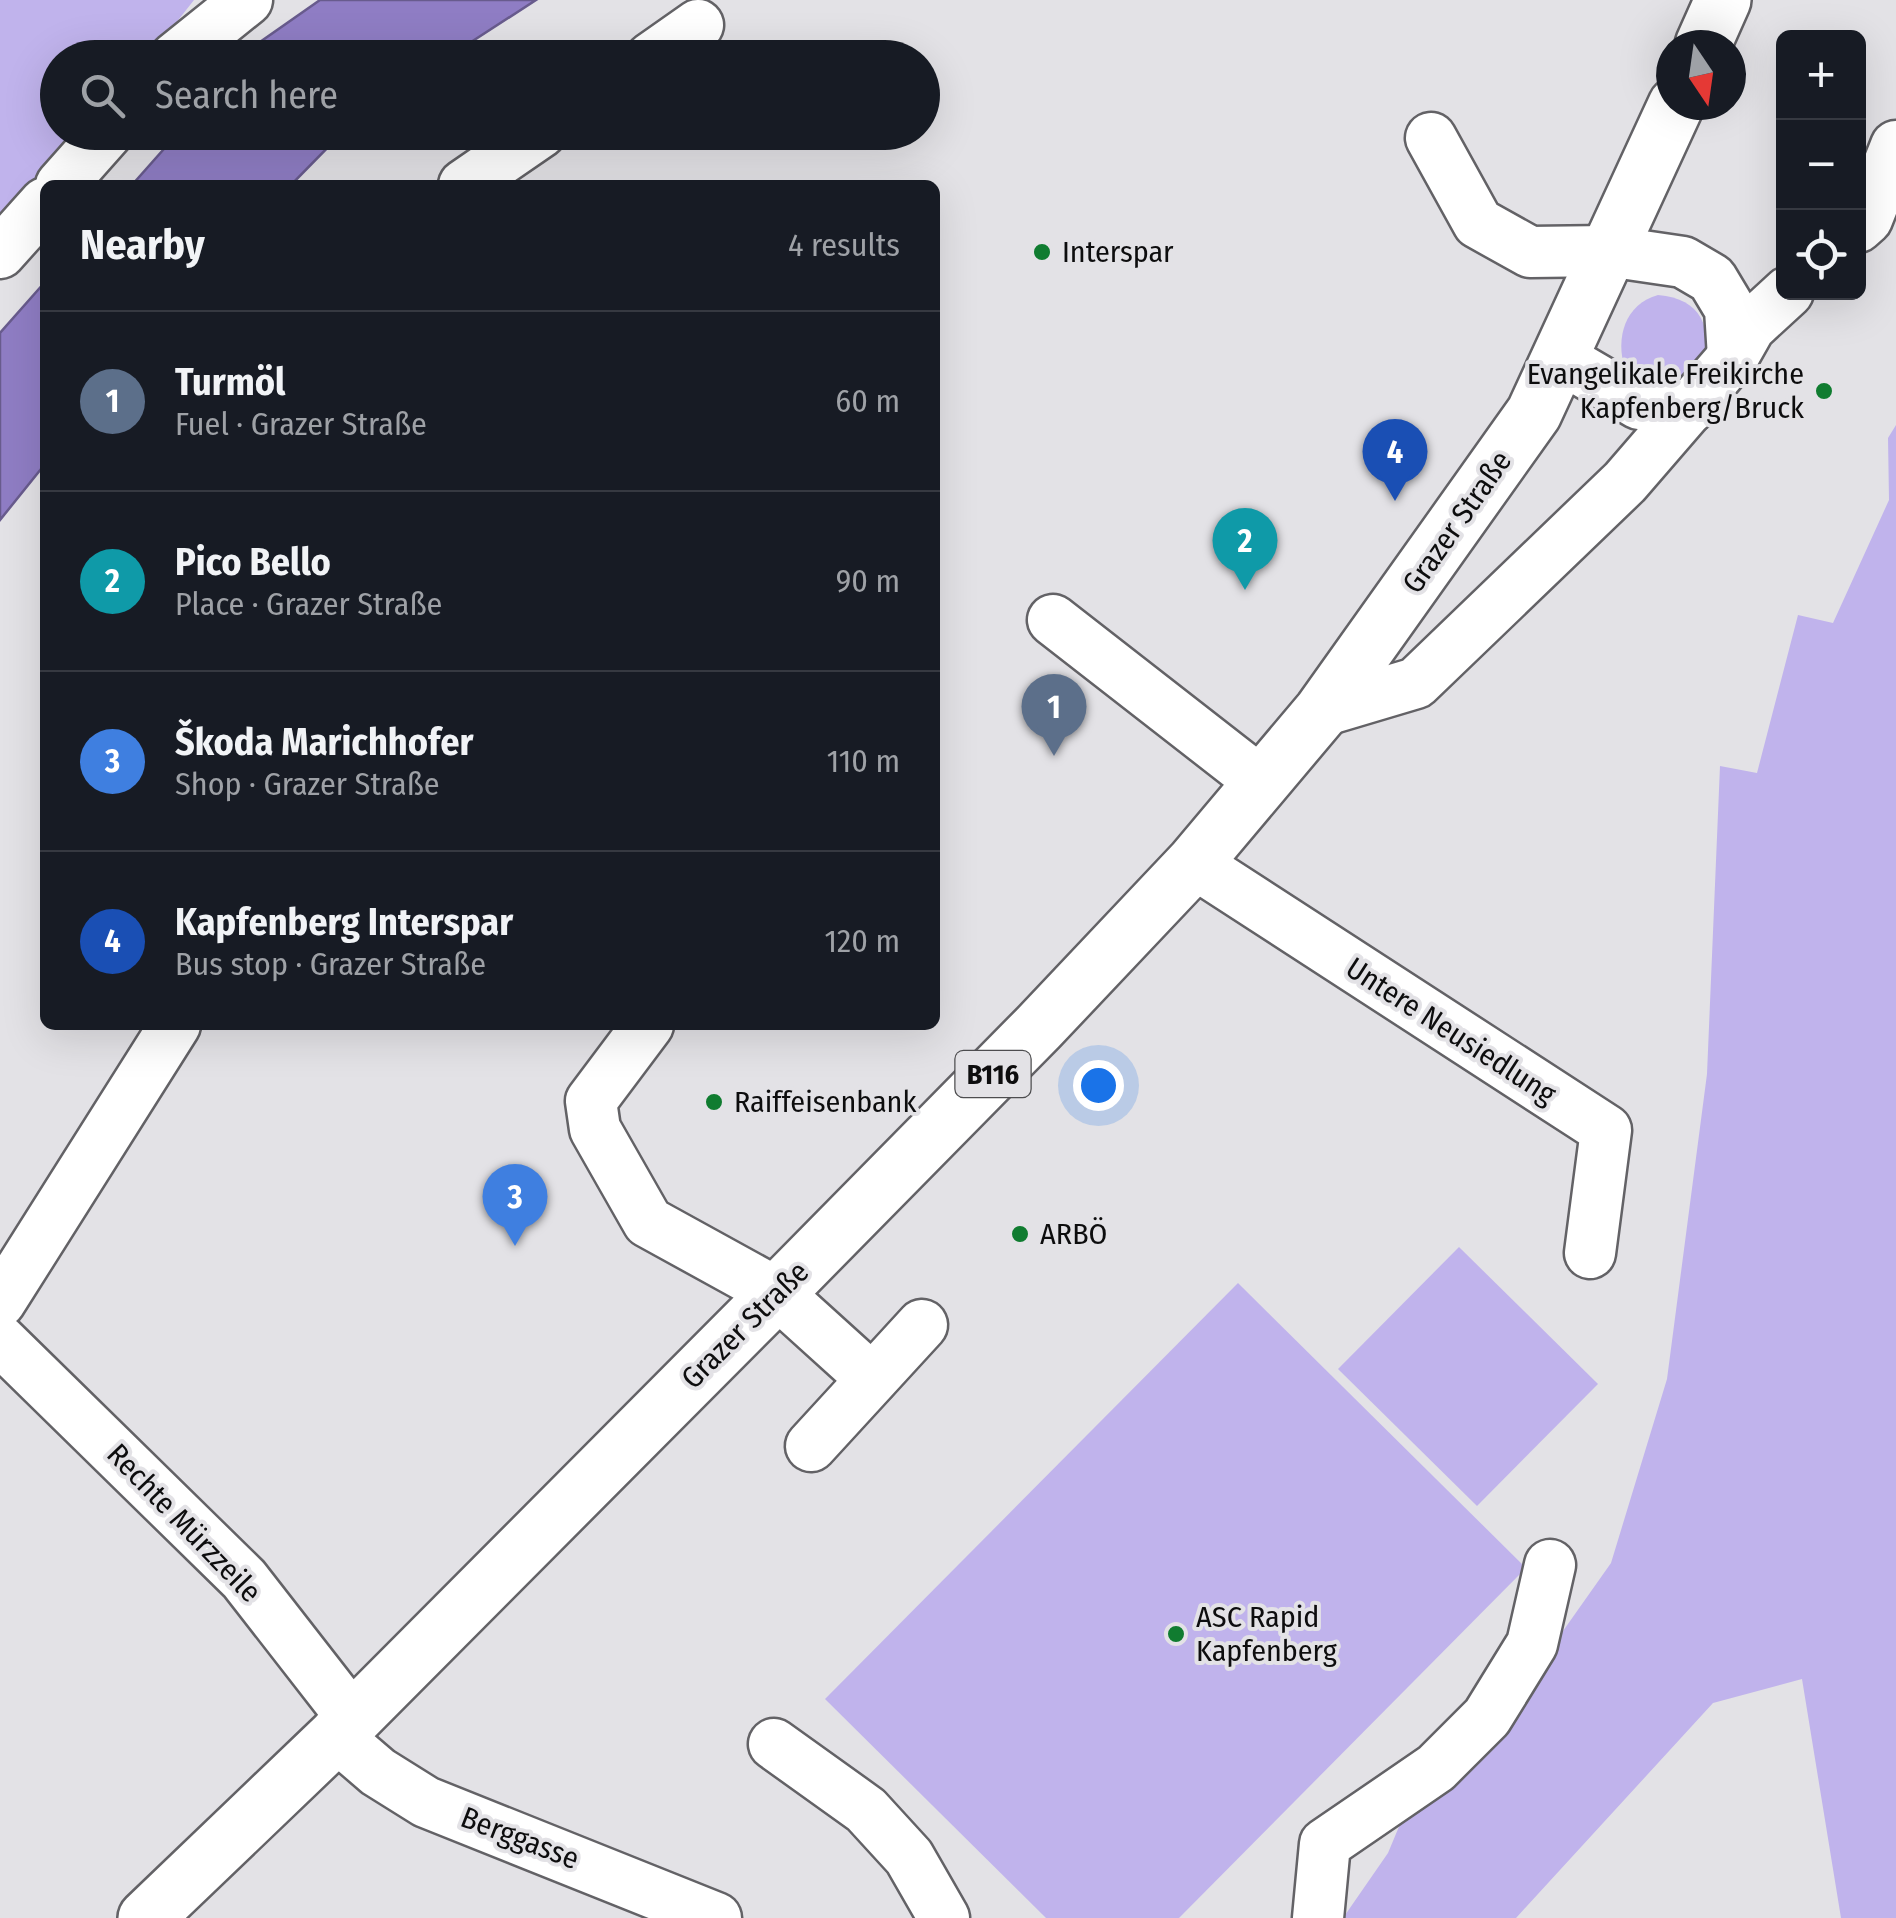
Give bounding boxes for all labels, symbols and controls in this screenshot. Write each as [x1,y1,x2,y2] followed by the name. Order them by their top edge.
[1656,30,1746,120] north arrow
[1776,30,1866,300] map controls
[1776,30,1866,120] button: +
[40,40,940,150] search box
[75,68,130,123] icon: search
[155,72,338,118] text: Search here
[1776,120,1866,210] button: −
[1776,210,1866,300] button: locate
[80,220,205,270] text: Nearby
[788,226,900,264] text: 4 results
[1062,234,1174,270] place label: Interspar
[1031,241,1053,263] marker: Interspar
[1527,356,1804,426] place label: Evangelikale Freikirche Kapfenberg/Bruck
[175,359,285,405] text: Turmöl
[1813,380,1835,402] marker: Evangelikale Freikirche Kapfenberg/Bruck
[106,382,119,420] text: 1
[835,382,900,420] text: 60 m
[175,405,427,443] text: Fuel · Grazer Straße
[1362,418,1428,501] pin: 4
[1395,444,1519,600] street label: Grazer Straße
[1212,508,1278,590] pin: 2
[175,539,331,585] text: Pico Bello
[105,562,120,600] text: 2
[836,562,900,600] text: 90 m
[175,585,442,623] text: Place · Grazer Straße
[1022,674,1086,756] pin: 1
[175,719,473,765] text: Škoda Marichhofer
[105,742,120,780] text: 3
[827,742,900,780] text: 110 m
[175,765,440,803] text: Shop · Grazer Straße
[175,899,513,945] text: Kapfenberg Interspar
[104,922,121,960] text: 4
[825,922,900,960] text: 120 m
[175,945,486,983] text: Bus stop · Grazer Straße
[1339,950,1563,1113] street label: Untere Neusiedlung
[956,1051,1030,1097] road number: B116
[1073,1060,1124,1111] your location
[734,1084,916,1120] place label: Raiffeisenbank
[703,1091,725,1113] marker: Raiffeisenbank
[482,1164,548,1246] pin: 3
[1040,1216,1107,1252] place label: ARBÖ
[1009,1223,1031,1245] marker: ARBÖ
[674,1254,816,1396] street label: Grazer Straße
[99,1436,269,1610] street label: Rechte Mürzzeile
[1196,1599,1338,1669] place label: ASC Rapid Kapfenberg
[1165,1623,1187,1645] marker: ASC Rapid Kapfenberg
[456,1799,584,1877] street label: Berggasse

